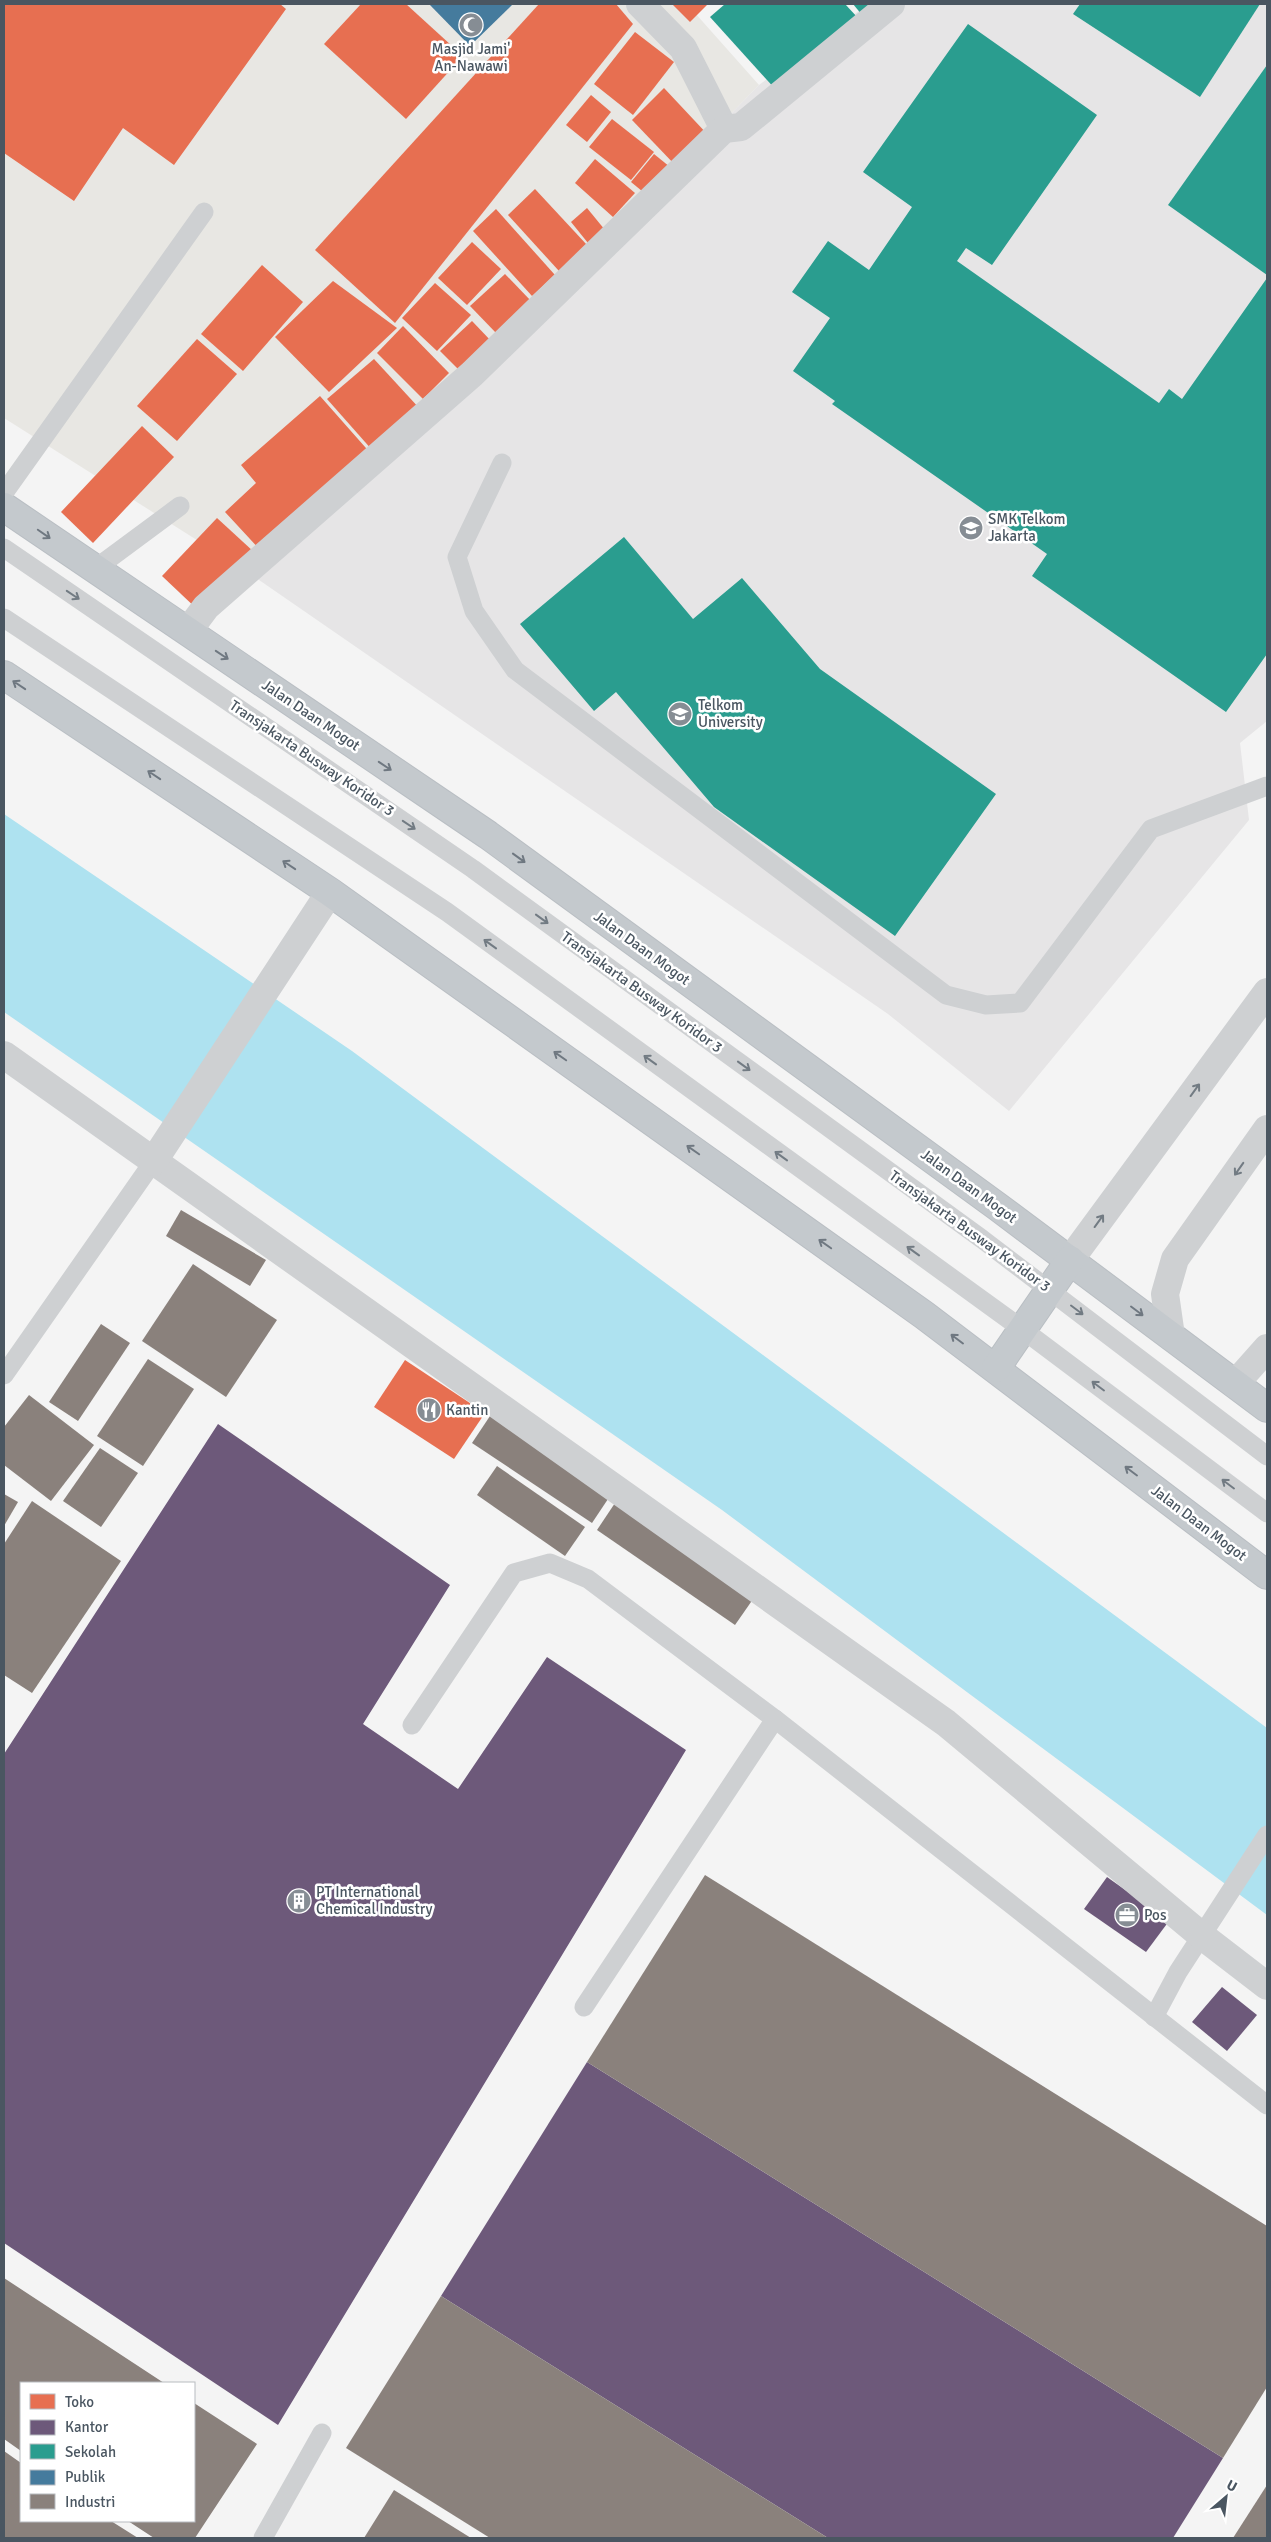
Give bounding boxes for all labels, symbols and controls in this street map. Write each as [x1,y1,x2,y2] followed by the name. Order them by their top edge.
[458,12,484,38] mosque icon: Masjid Jami' An-Nawawi
[432,40,510,75] place label: Masjid Jami' An-Nawawi
[988,510,1066,545] place label: SMK Telkom Jakarta
[958,515,984,541] school or university icon: SMK Telkom Jakarta
[37,529,51,539] one-way arrow
[66,590,80,600] one-way arrow
[215,650,229,660] one-way arrow
[259,676,363,754] street label: Jalan Daan Mogot
[12,680,26,690] one-way arrow
[226,696,398,820] street label: Transjakarta Busway Koridor 3
[698,696,763,731] place label: Telkom University
[667,701,693,727] school or university icon: Telkom University
[378,761,392,771] one-way arrow
[147,770,161,780] one-way arrow
[402,820,416,830] one-way arrow
[512,853,526,863] one-way arrow
[283,860,297,870] one-way arrow
[590,907,694,989] street label: Jalan Daan Mogot
[535,914,549,924] one-way arrow
[558,928,726,1056] street label: Transjakarta Busway Koridor 3
[483,939,497,949] one-way arrow
[553,1051,567,1061] one-way arrow
[643,1055,657,1065] one-way arrow
[737,1061,751,1071] one-way arrow
[1190,1083,1200,1097] one-way arrow
[686,1145,700,1155] one-way arrow
[917,1145,1021,1227] street label: Jalan Daan Mogot
[774,1151,788,1161] one-way arrow
[1234,1162,1244,1176] one-way arrow
[886,1167,1054,1295] street label: Transjakarta Busway Koridor 3
[1093,1215,1104,1228] one-way arrow
[818,1239,832,1249] one-way arrow
[906,1246,920,1257] one-way arrow
[1070,1305,1084,1315] one-way arrow
[1130,1305,1143,1316] one-way arrow
[950,1334,964,1344] one-way arrow
[1092,1381,1105,1392] one-way arrow
[416,1397,442,1423] restaurant icon: Kantin
[446,1401,488,1419] place label: Kantin
[1124,1466,1138,1476] one-way arrow
[1221,1479,1235,1489] one-way arrow
[1148,1481,1250,1565] street label: Jalan Daan Mogot
[316,1883,433,1918] place label: PT International Chemical Industry
[286,1888,312,1914] building icon: PT International Chemical Industry
[1114,1902,1140,1928] office icon: Pos
[1144,1906,1167,1924] place label: Pos
[20,2382,195,2522] legend
[65,2393,94,2411] text: Toko
[65,2418,109,2436] text: Kantor
[65,2443,116,2461] text: Sekolah
[65,2468,106,2486] text: Publik
[1201,2472,1251,2522] north arrow
[1224,2476,1240,2496] text: U
[65,2493,115,2511] text: Industri

